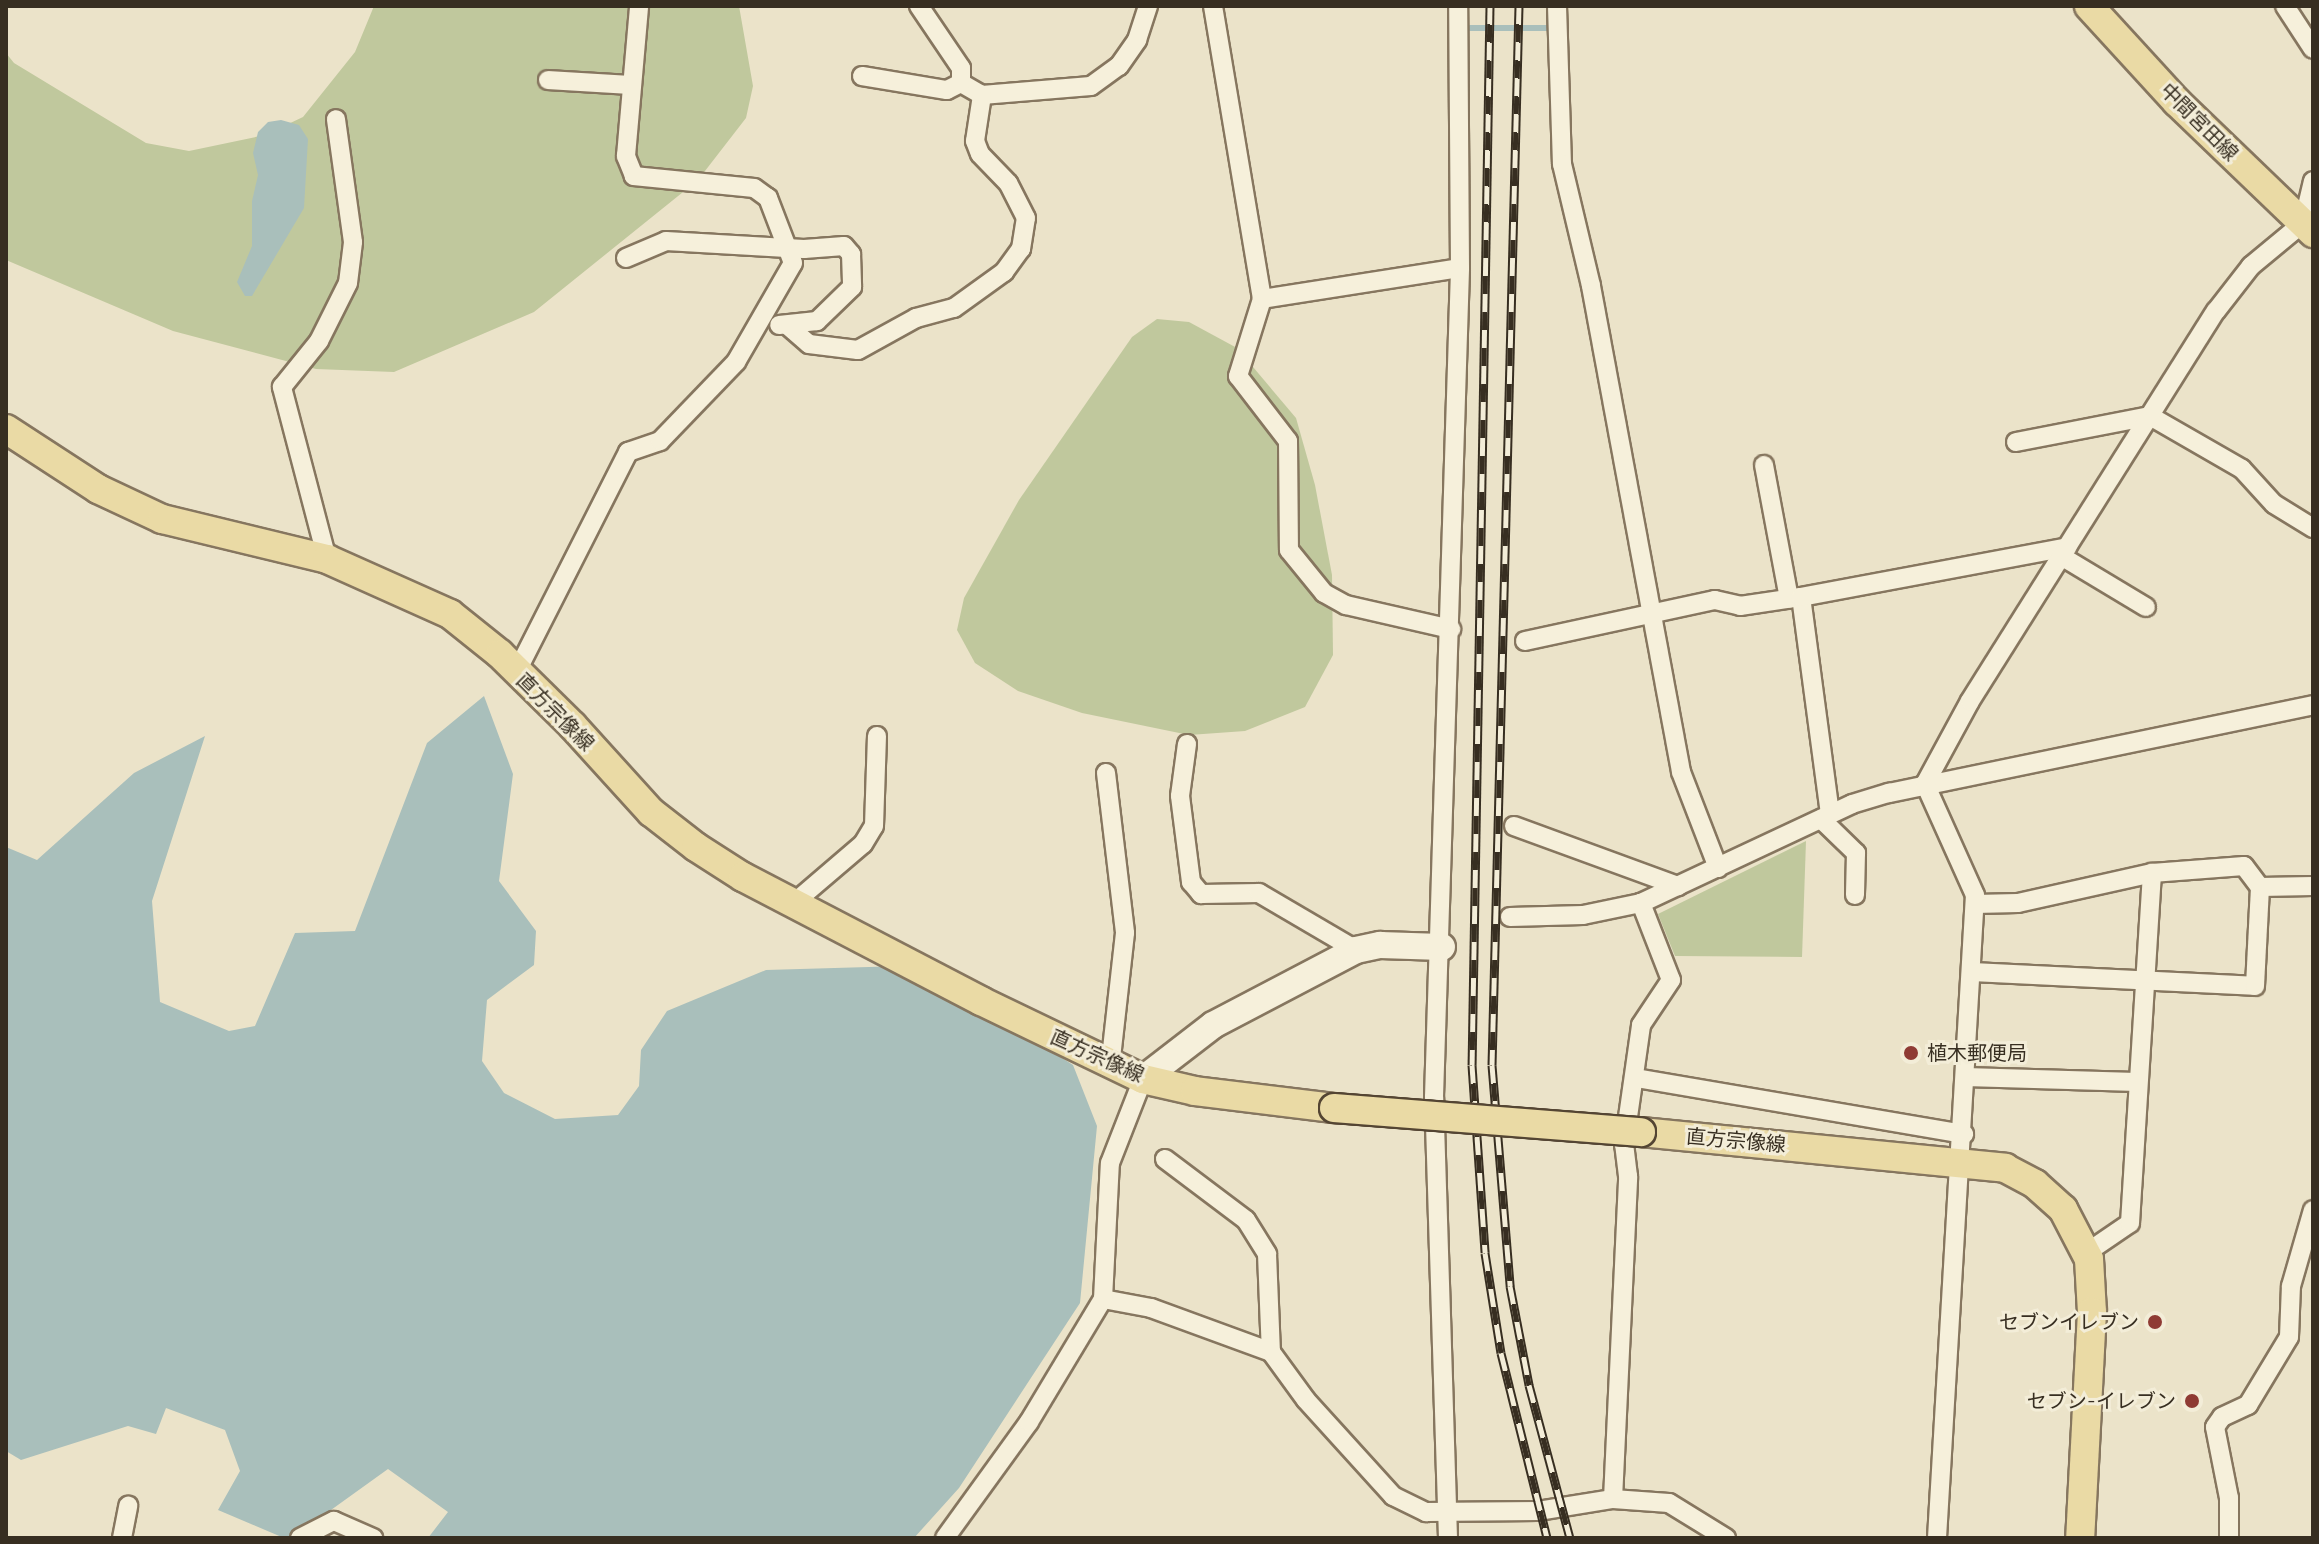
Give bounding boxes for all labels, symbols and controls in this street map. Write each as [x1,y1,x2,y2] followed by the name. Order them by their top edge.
[2155,78,2243,166] street label: 中間宮田線
[511,668,599,756] street label: 直方宗像線
[1046,1025,1148,1087] street label: 直方宗像線
[1927,1041,2027,1065] place label: 植木郵便局
[1902,1044,1920,1062] marker: 植木郵便局
[1685,1125,1787,1157] street label: 直方宗像線
[1999,1310,2139,1334] place label: セブンイレブン
[2146,1313,2164,1331] marker: セブンイレブン
[2027,1389,2176,1413] place label: セブン-イレブン
[2183,1392,2201,1410] marker: セブン-イレブン

